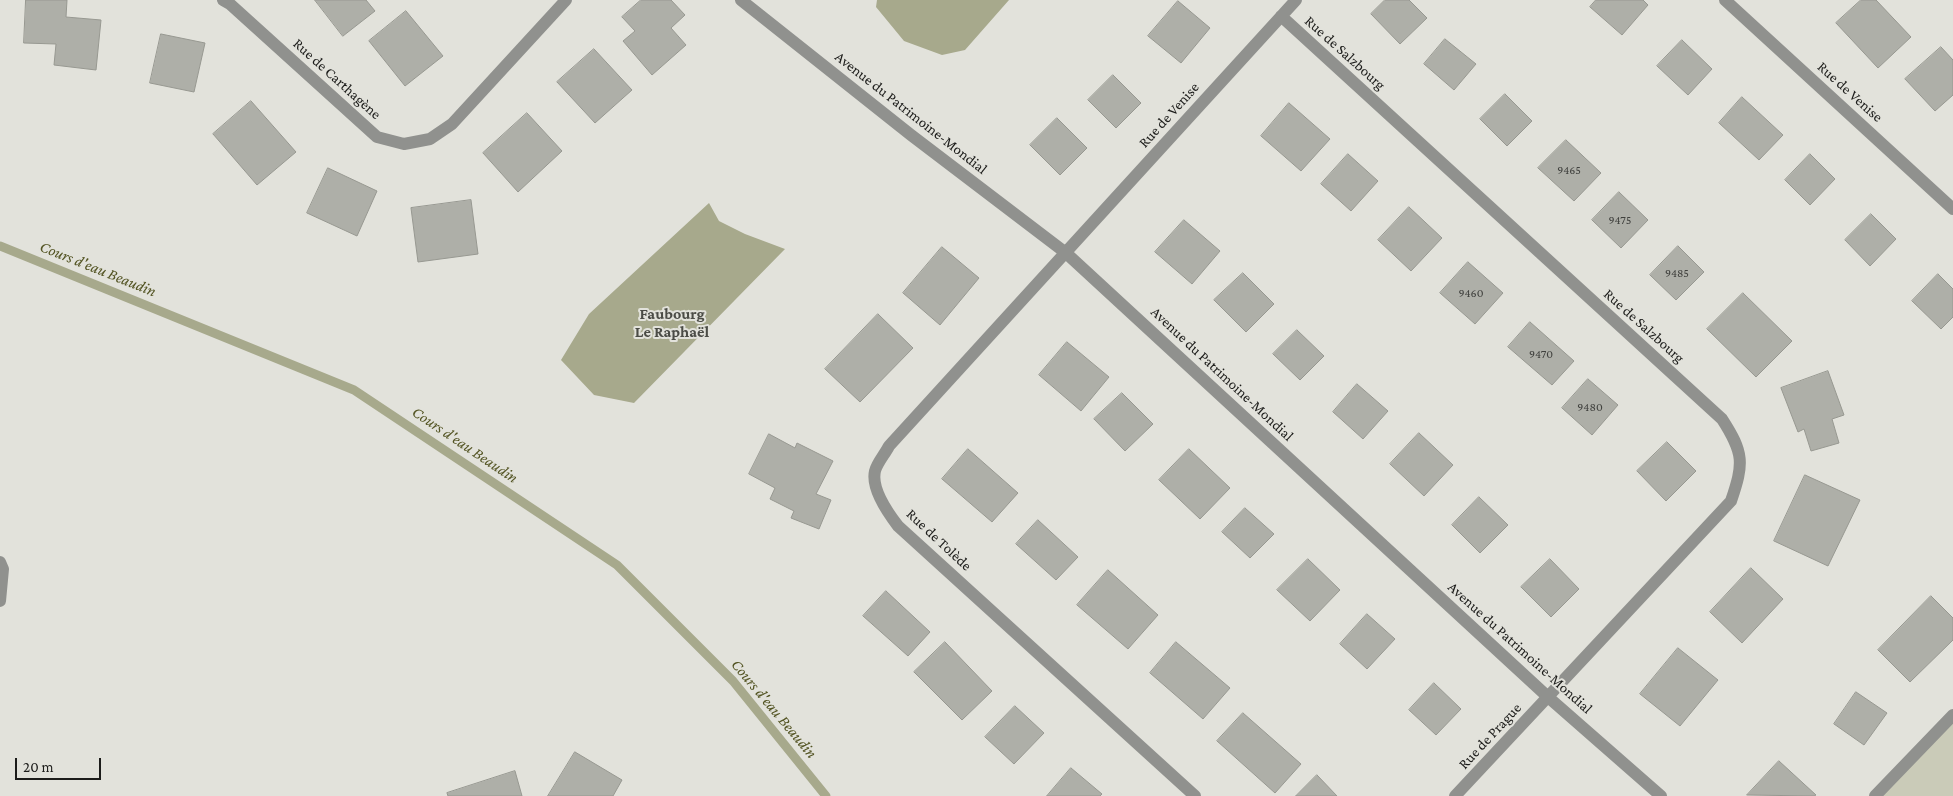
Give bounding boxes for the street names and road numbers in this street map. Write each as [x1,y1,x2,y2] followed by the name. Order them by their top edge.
[1301,12,1389,94] street label: Rue de Salzbourg
[289,35,385,123] street label: Rue de Carthagène
[831,48,991,178] street label: Avenue du Patrimoine-Mondial
[1814,58,1886,126] street label: Rue de Venise
[1135,79,1203,151] street label: Rue de Venise
[1600,285,1688,367] street label: Rue de Salzbourg
[1147,303,1297,445] street label: Avenue du Patrimoine-Mondial
[903,505,975,575] street label: Rue de Tolède
[1444,578,1596,718] street label: Avenue du Patrimoine-Mondial
[1455,699,1525,773] street label: Rue de Prague

